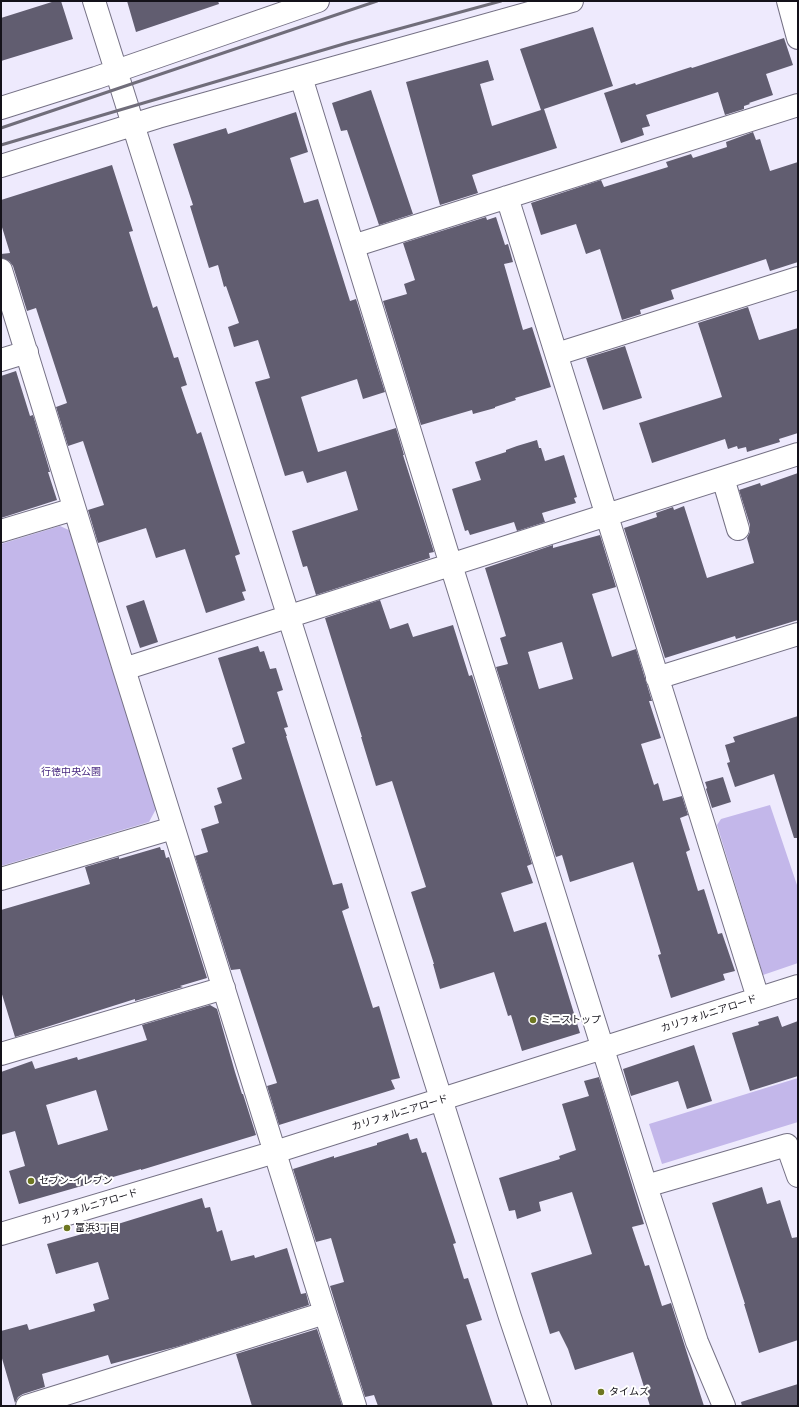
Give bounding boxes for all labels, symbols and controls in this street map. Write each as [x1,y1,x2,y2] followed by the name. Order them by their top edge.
[41,766,101,778] park label: 行徳中央公園
[660,993,758,1035] street label: カリフォルニアロード
[541,1014,601,1026] place label: ミニストップ
[528,1015,538,1025] marker: ミニストップ
[350,1093,450,1133] street label: カリフォルニアロード
[39,1175,113,1187] place label: セブン-イレブン
[26,1176,36,1186] marker: セブン-イレブン
[40,1187,140,1227] street label: カリフォルニアロード
[75,1222,120,1234] place label: 富浜3丁目
[62,1223,72,1233] marker: 富浜3丁目
[609,1386,649,1398] place label: タイムズ
[596,1387,606,1397] marker: タイムズ

